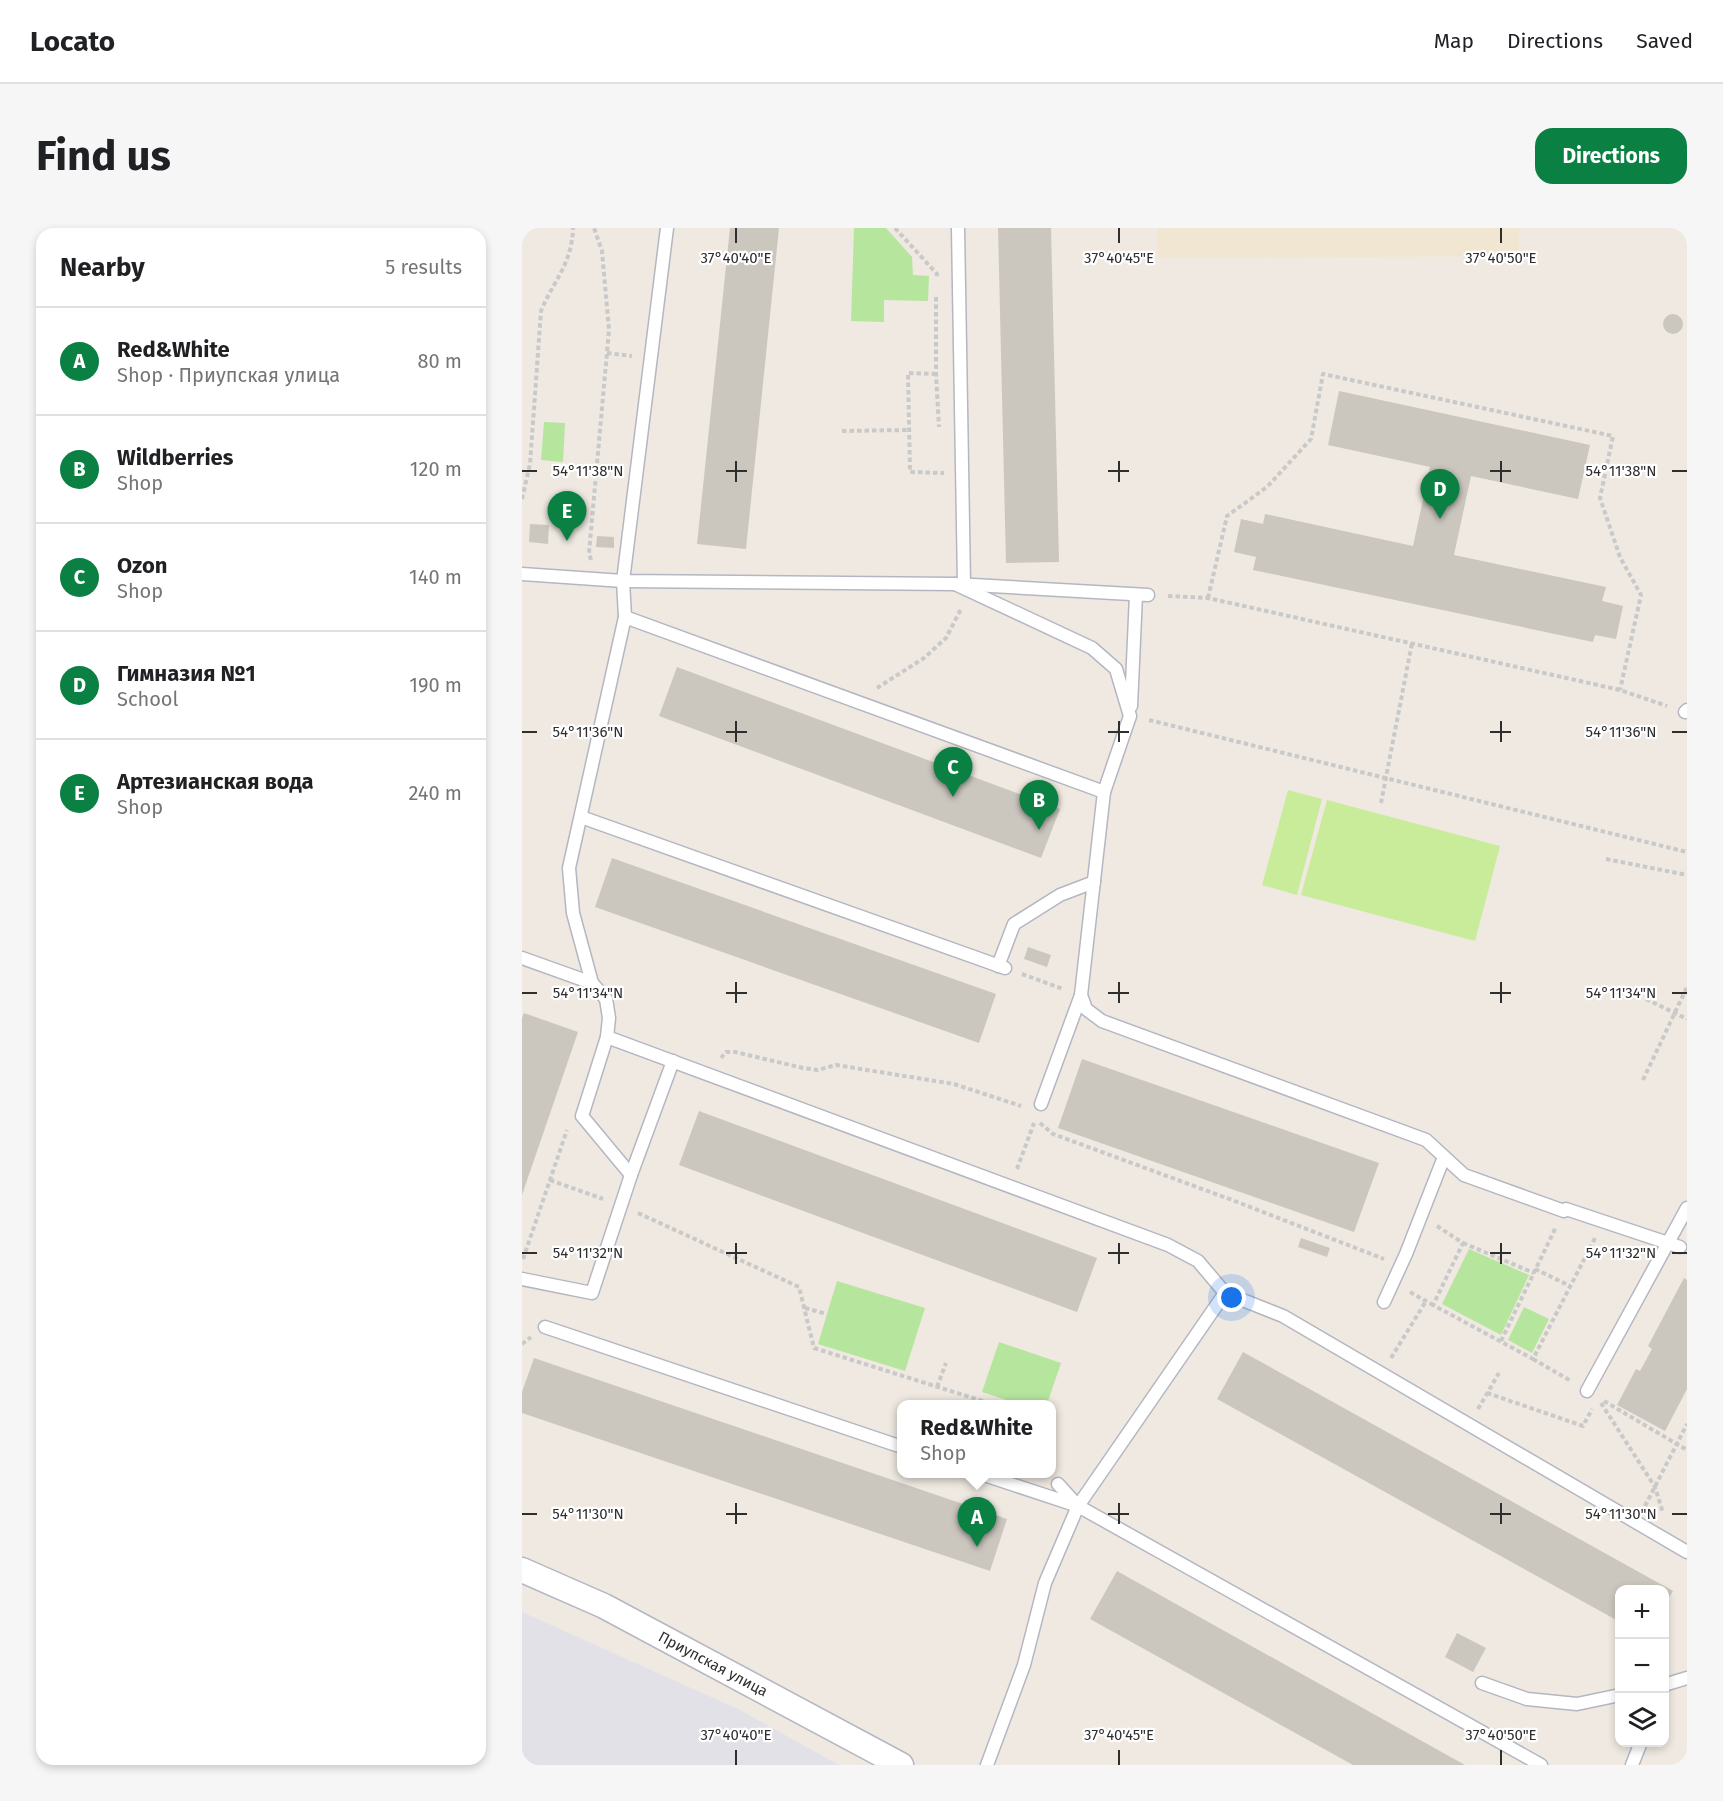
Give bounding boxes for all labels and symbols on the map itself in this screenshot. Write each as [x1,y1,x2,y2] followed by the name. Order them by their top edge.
[700,249,772,267] text: 37°40'40"E
[1084,249,1154,267] text: 37°40'45"E
[1465,249,1537,267] text: 37°40'50"E
[552,462,624,480] text: 54°11'38"N
[1585,462,1657,480] text: 54°11'38"N
[1420,470,1460,519] pin: D
[548,492,586,541] pin: E
[553,723,623,741] text: 54°11'36"N
[1586,723,1656,741] text: 54°11'36"N
[934,748,972,797] pin: C
[1020,780,1058,830] pin: B
[553,984,623,1002] text: 54°11'34"N
[1586,984,1656,1002] text: 54°11'34"N
[553,1244,623,1262] text: 54°11'32"N
[1586,1244,1656,1262] text: 54°11'32"N
[1217,1283,1246,1312] your location
[958,1498,996,1547] pin: A
[552,1505,624,1523] text: 54°11'30"N
[1585,1505,1657,1523] text: 54°11'30"N
[655,1628,771,1700] street label: Приупская улица
[700,1726,772,1744] text: 37°40'40"E
[1084,1726,1154,1744] text: 37°40'45"E
[1465,1726,1537,1744] text: 37°40'50"E

